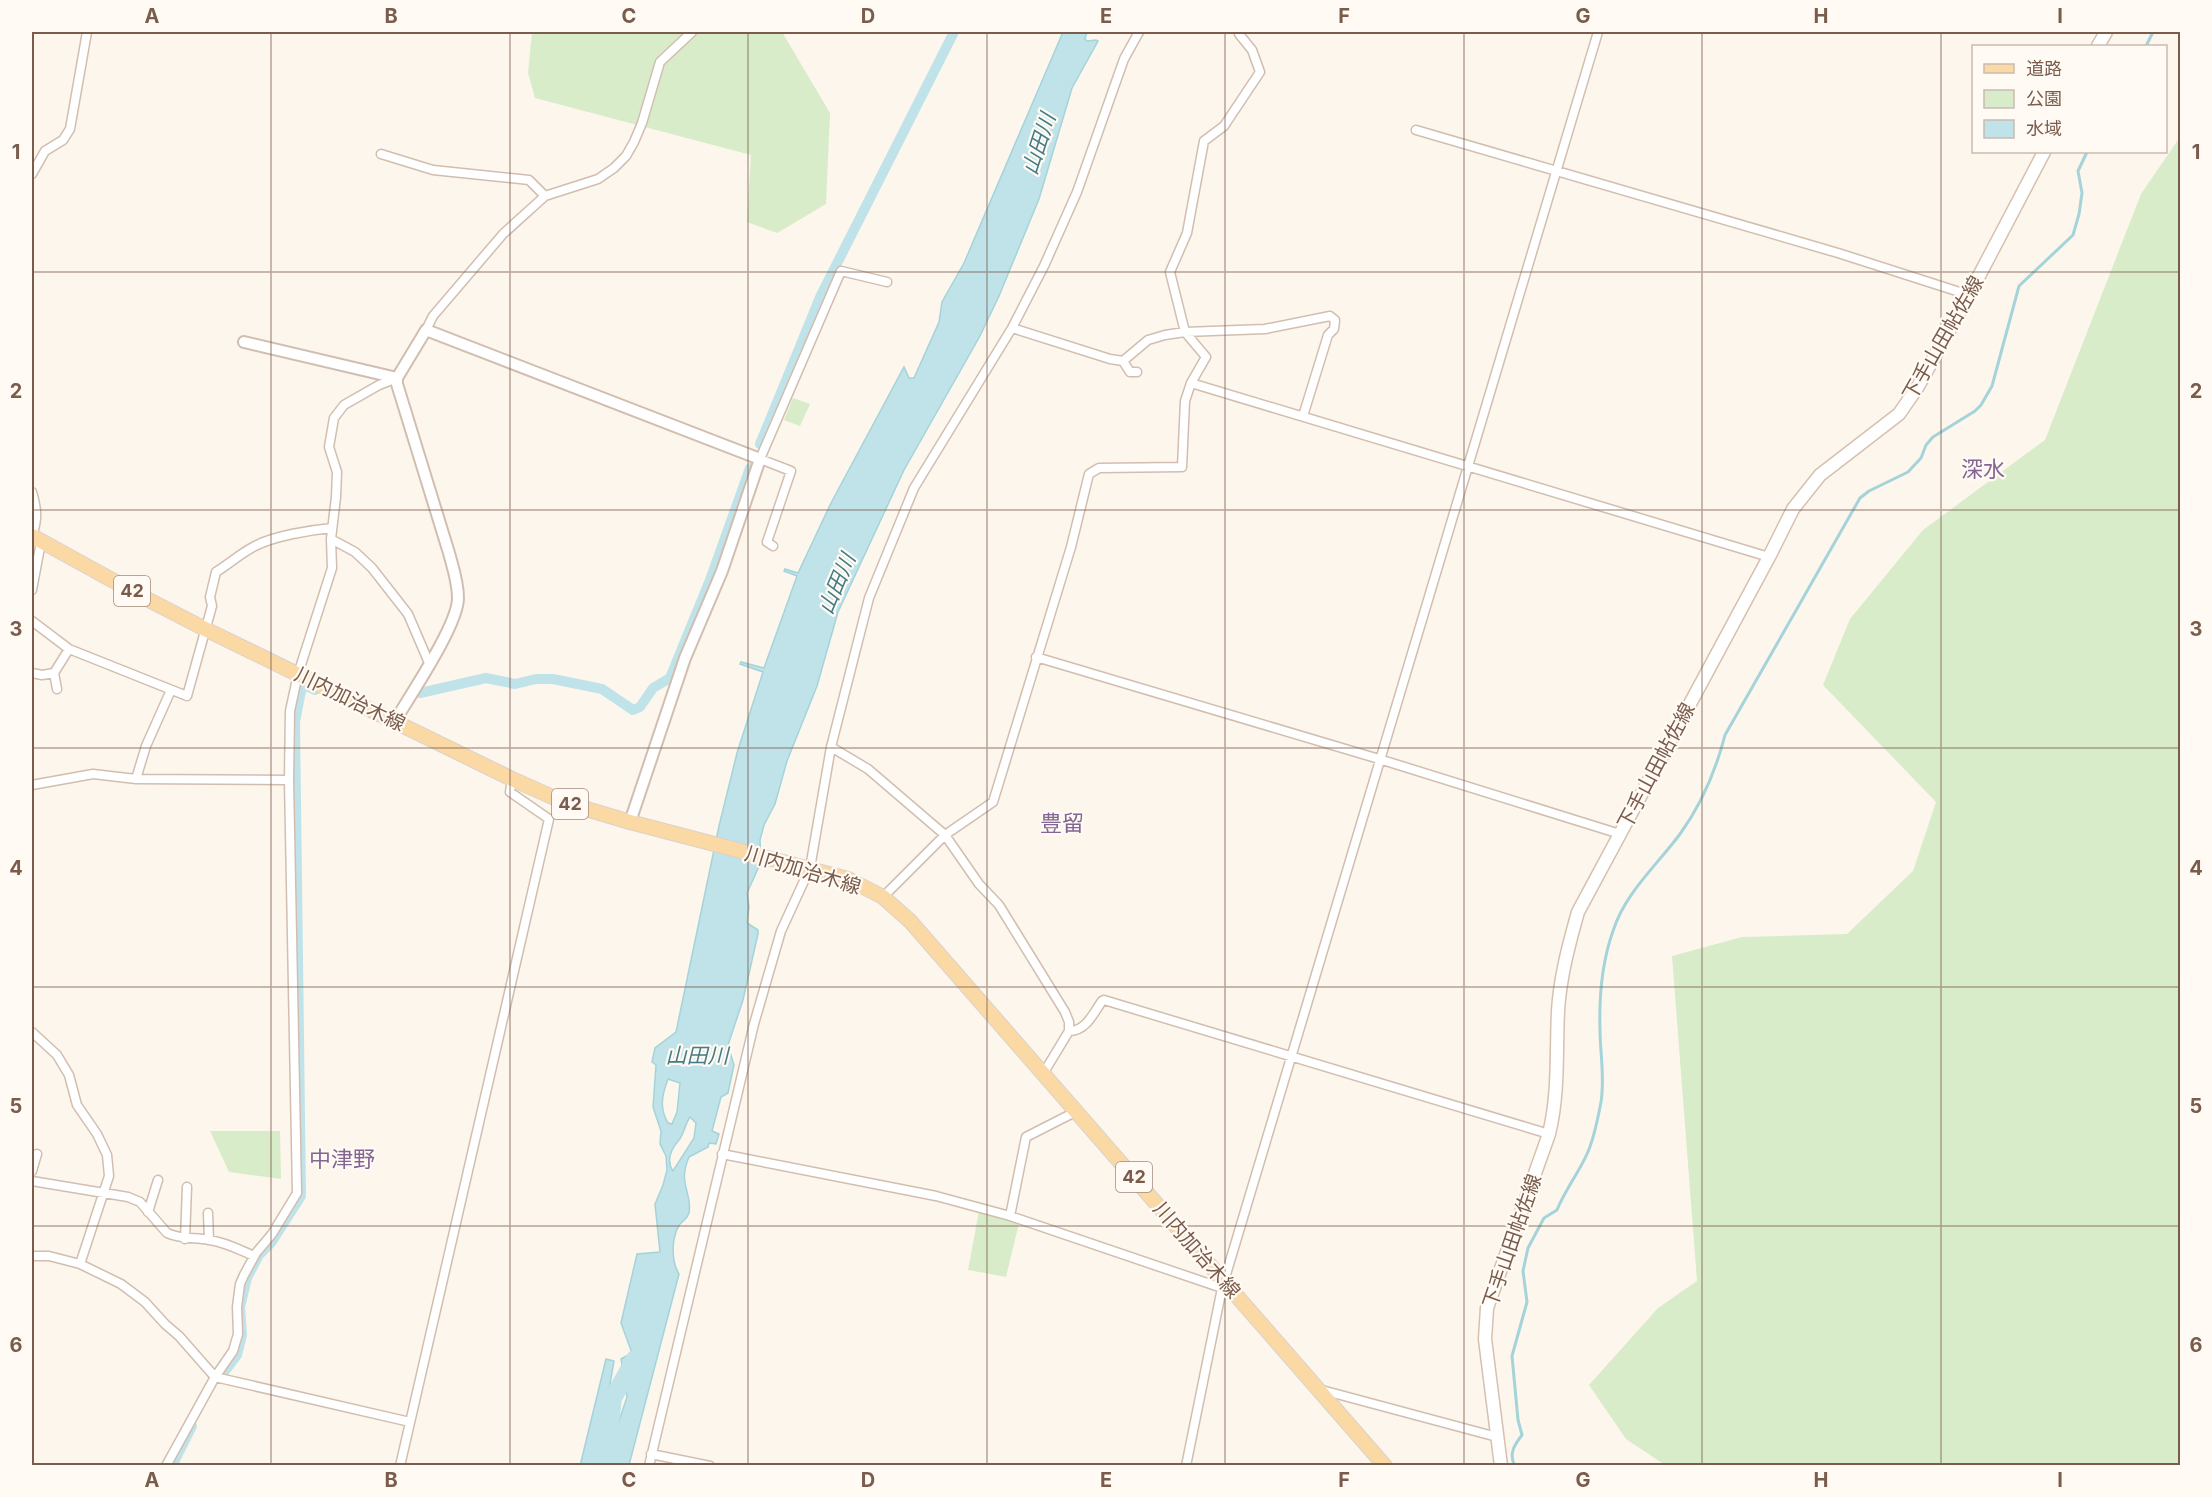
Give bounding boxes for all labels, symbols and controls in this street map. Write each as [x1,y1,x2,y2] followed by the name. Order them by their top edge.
[145,4,160,28] text: A
[384,4,398,28] text: B
[622,4,636,28] text: C
[861,4,875,28] text: D
[1100,4,1112,28] text: E
[1338,4,1350,28] text: F
[1575,4,1591,28] text: G
[1814,4,1828,28] text: H
[2057,4,2063,28] text: I
[1972,45,2167,153] legend
[2026,58,2062,79] text: 道路
[2026,88,2062,109] text: 公園
[1017,108,1061,178] water label: 山田川
[2026,118,2062,139] text: 水域
[12,140,20,164] text: 1
[2192,140,2200,164] text: 1
[1898,271,1988,405] street label: 下手山田帖佐線
[10,379,22,403] text: 2
[2190,379,2202,403] text: 2
[1961,456,2005,482] district label: 深水
[813,548,861,618] water label: 山田川
[114,576,150,606] road number: 42
[10,617,22,641] text: 3
[2190,617,2202,641] text: 3
[291,662,409,736] street label: 川内加治木線
[1613,699,1699,833] street label: 下手山田帖佐線
[552,789,588,819] road number: 42
[1040,810,1084,836] district label: 豊留
[742,841,864,899] street label: 川内加治木線
[9,856,23,880] text: 4
[2189,856,2203,880] text: 4
[666,1043,730,1068] water label: 山田川
[10,1094,22,1118] text: 5
[2190,1094,2202,1118] text: 5
[309,1146,375,1172] district label: 中津野
[1116,1162,1152,1192] road number: 42
[1478,1171,1546,1311] street label: 下手山田帖佐線
[1149,1197,1245,1303] street label: 川内加治木線
[10,1333,23,1357] text: 6
[2190,1333,2203,1357] text: 6
[145,1468,160,1492] text: A
[384,1468,398,1492] text: B
[622,1468,636,1492] text: C
[861,1468,875,1492] text: D
[1100,1468,1112,1492] text: E
[1338,1468,1350,1492] text: F
[1575,1468,1591,1492] text: G
[1814,1468,1828,1492] text: H
[2057,1468,2063,1492] text: I

